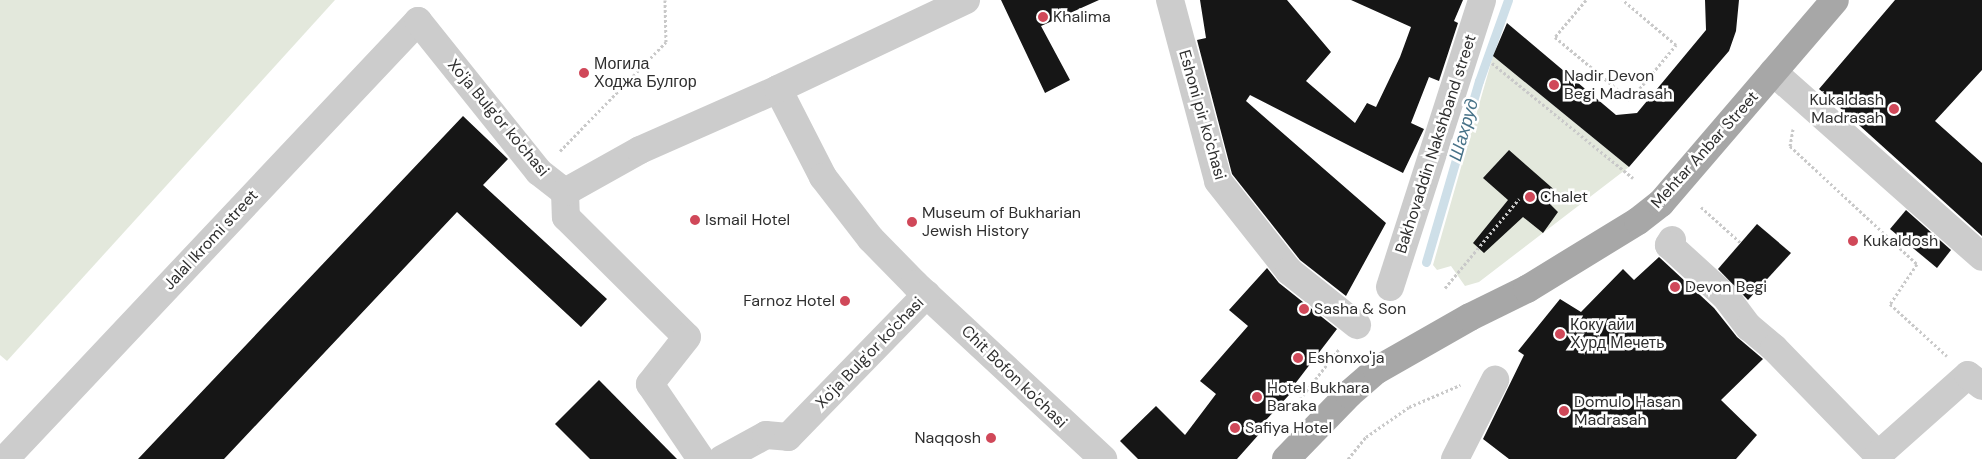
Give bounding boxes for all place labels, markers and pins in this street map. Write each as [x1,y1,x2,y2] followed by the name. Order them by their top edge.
[1053,7,1111,27] place label: Khalima
[1037,11,1049,23] marker: Khalima
[594,54,697,92] place label: Могила Ходжа Булгор
[1564,66,1672,104] place label: Nadir Devon Begi Madrasah
[578,67,590,79] marker: Могила Ходжа Булгор
[1548,79,1560,91] marker: Nadir Devon Begi Madrasah
[1810,90,1884,128] place label: Kukaldash Madrasah
[1888,103,1900,115] marker: Kukaldash Madrasah
[1540,187,1588,207] place label: Chalet
[1524,191,1536,203] marker: Chalet
[922,203,1081,241] place label: Museum of Bukharian Jewish History
[705,210,790,230] place label: Ismail Hotel
[689,214,701,226] marker: Ismail Hotel
[906,216,918,228] marker: Museum of Bukharian Jewish History
[1863,231,1938,251] place label: Kukaldosh
[1847,235,1859,247] marker: Kukaldosh
[1685,277,1767,297] place label: Devon Begi
[1669,281,1681,293] marker: Devon Begi
[743,291,835,311] place label: Farnoz Hotel
[839,295,851,307] marker: Farnoz Hotel
[1314,299,1406,319] place label: Sasha & Son
[1298,303,1310,315] marker: Sasha & Son
[1570,315,1665,353] place label: Коку айи Хурд Мечеть
[1554,328,1566,340] marker: Коку айи Хурд Мечеть
[1308,348,1384,368] place label: Eshonxo'ja
[1292,352,1304,364] marker: Eshonxo'ja
[1267,378,1369,416] place label: Hotel Bukhara Baraka
[1251,391,1263,403] marker: Hotel Bukhara Baraka
[1574,392,1681,430] place label: Domulo Hasan Madrasah
[1558,405,1570,417] marker: Domulo Hasan Madrasah
[1245,418,1332,438] place label: Safiya Hotel
[1229,422,1241,434] marker: Safiya Hotel
[914,428,981,448] place label: Naqqosh
[985,432,997,444] marker: Naqqosh

